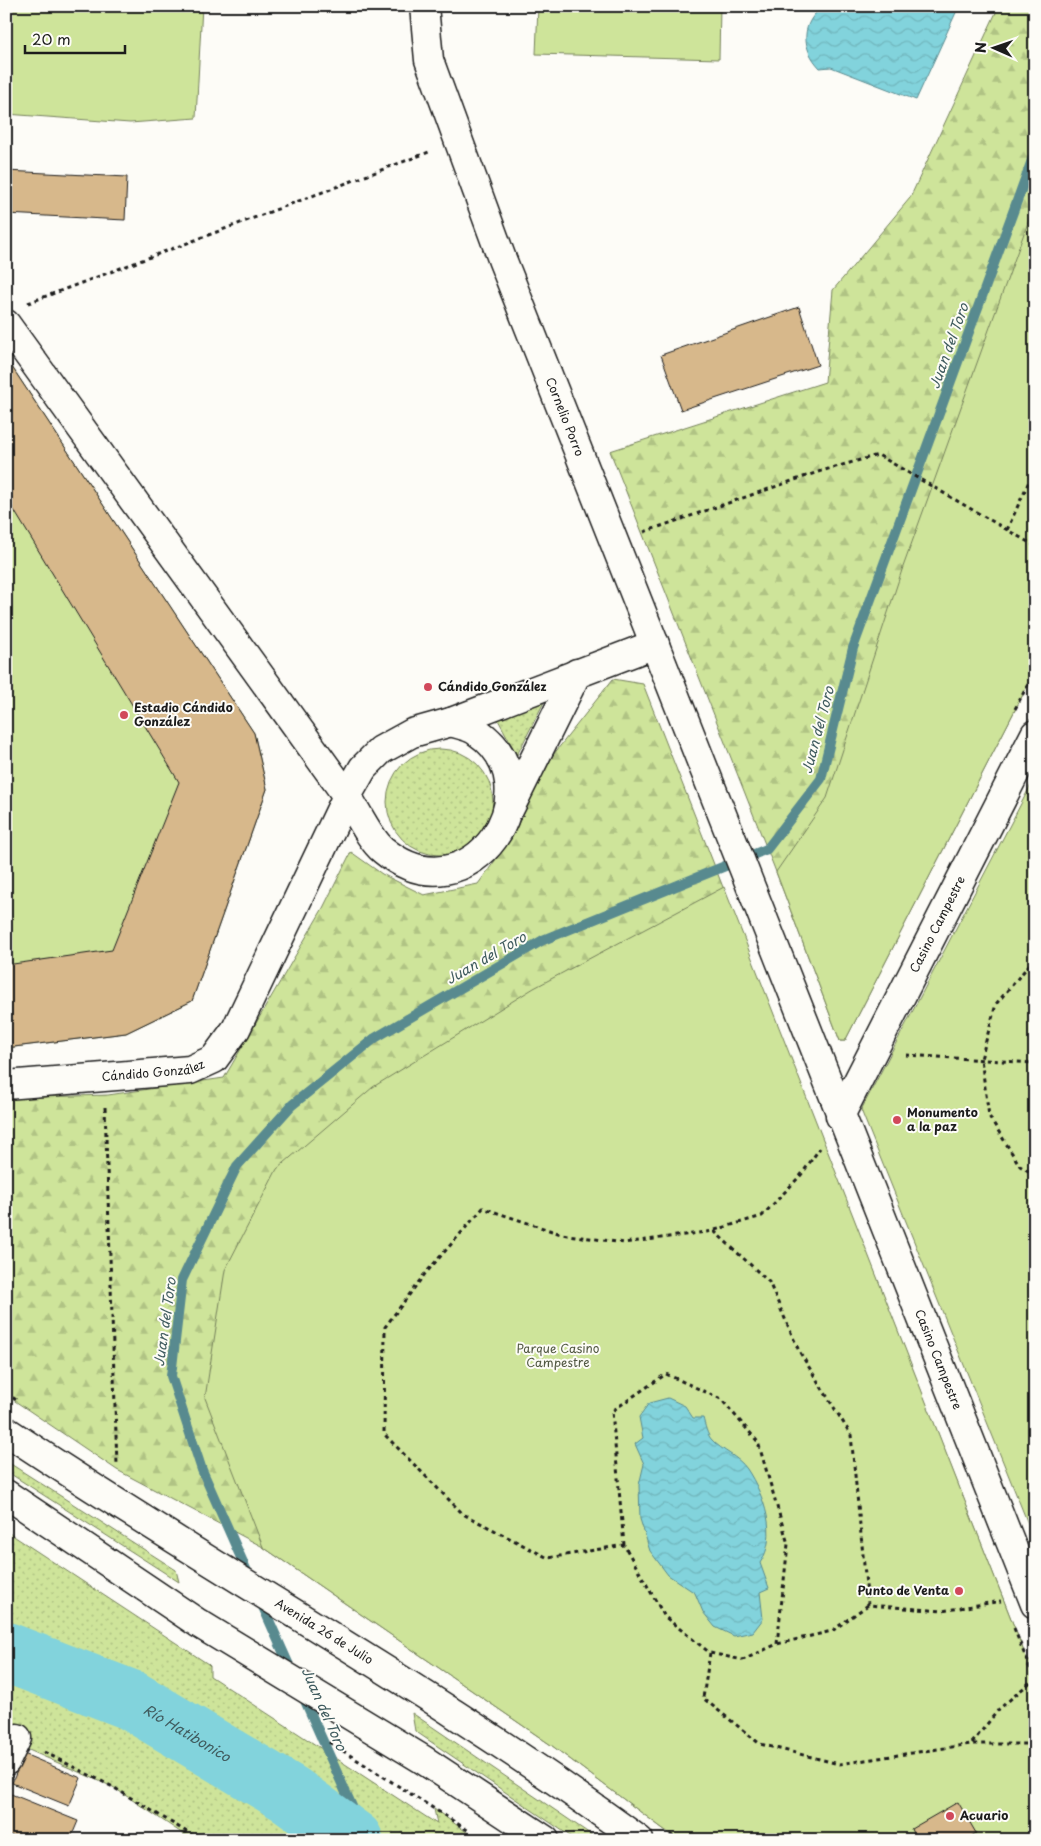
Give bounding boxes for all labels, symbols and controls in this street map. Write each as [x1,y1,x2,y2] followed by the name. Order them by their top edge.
[25,22,125,54] scale bar
[968,22,1018,72] north arrow
[32,27,71,50] text: 20 m
[970,42,991,53] text: N
[923,299,974,391] water label: Juan del Toro
[542,374,589,459] street label: Cornelio Porro
[438,677,547,695] place label: Cándido González
[422,681,434,693] marker: Cándido González
[796,683,840,776] water label: Juan del Toro
[134,698,233,730] place label: Estadio Cándido González
[118,709,130,721] marker: Estadio Cándido González
[905,873,969,976] street label: Casino Campestre
[442,926,531,989] water label: Juan del Toro
[101,1054,208,1085] street label: Cándido González
[907,1103,978,1135] place label: Monumento a la paz
[891,1114,903,1126] marker: Monumento a la paz
[148,1275,181,1368] water label: Juan del Toro
[911,1306,967,1412] street label: Casino Campestre
[517,1339,600,1371] park label: Parque Casino Campestre
[857,1581,949,1599] place label: Punto de Venta
[953,1585,965,1597] marker: Punto de Venta
[272,1594,377,1668] street label: Avenida 26 de Julio
[297,1664,353,1755] water label: Juan del Toro
[140,1699,236,1767] water label: Río Hatibonico
[959,1806,1008,1824] place label: Acuario
[944,1810,956,1822] marker: Acuario

